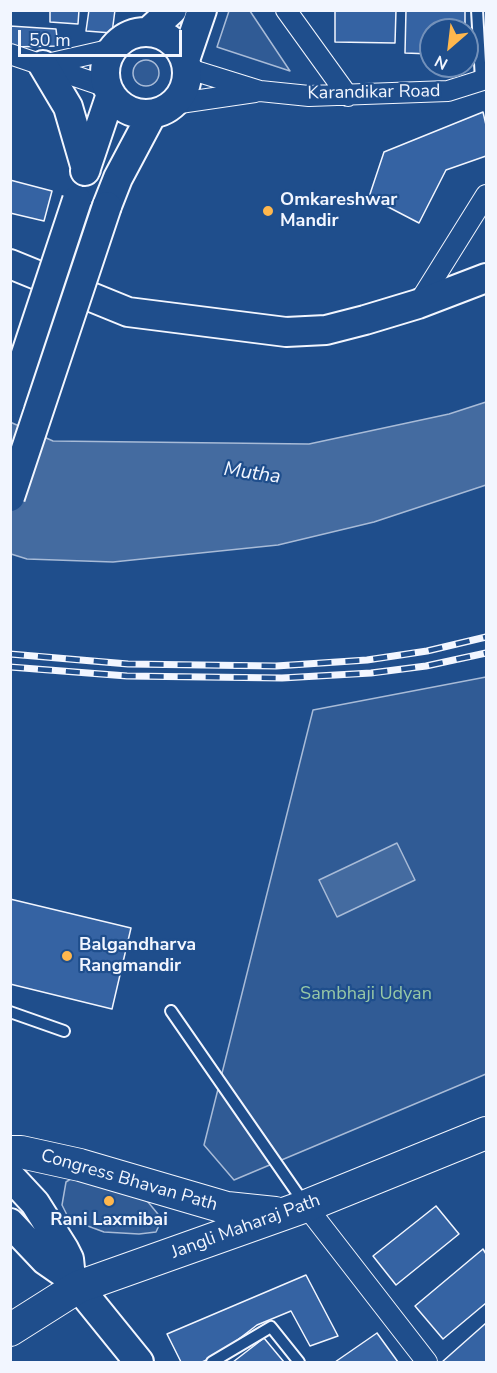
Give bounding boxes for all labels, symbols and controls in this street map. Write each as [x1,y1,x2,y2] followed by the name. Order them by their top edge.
[21,18,184,56] scale bar
[419,18,479,78] north arrow
[29,28,71,52] text: 50 m
[431,50,452,75] text: N
[307,81,441,105] street label: Karandikar Road
[280,190,397,232] place label: Omkareshwar Mandir
[261,204,275,218] marker: Omkareshwar Mandir
[222,458,282,490] water label: Mutha
[79,935,196,978] place label: Balgandharva Rangmandir
[60,949,74,963] marker: Balgandharva Rangmandir
[300,984,432,1006] park label: Sambhaji Udyan
[38,1145,220,1217] street label: Congress Bhavan Path
[169,1190,323,1264] street label: Jangli Maharaj Path
[102,1194,116,1208] marker: Rani Laxmibai
[50,1210,168,1232] place label: Rani Laxmibai

